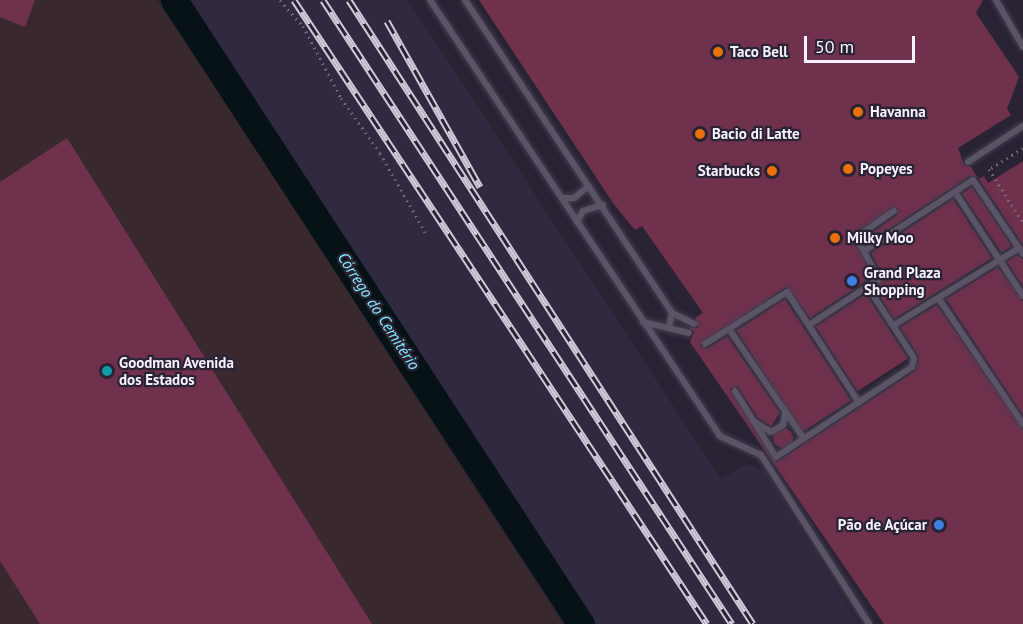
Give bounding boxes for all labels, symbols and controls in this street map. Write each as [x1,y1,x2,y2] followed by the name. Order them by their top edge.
[807,24,918,62] scale bar
[815,35,854,58] text: 50 m
[730,43,788,61] place label: Taco Bell
[711,45,725,59] marker: Taco Bell
[870,103,926,121] place label: Havanna
[851,105,865,119] marker: Havanna
[712,125,800,143] place label: Bacio di Latte
[693,127,707,141] marker: Bacio di Latte
[860,160,913,178] place label: Popeyes
[698,162,760,180] place label: Starbucks
[841,162,855,176] marker: Popeyes
[765,164,779,178] marker: Starbucks
[847,229,914,247] place label: Milky Moo
[828,231,842,245] marker: Milky Moo
[334,249,424,373] water label: Córrego do Cemitério
[864,263,941,298] place label: Grand Plaza Shopping
[845,274,859,288] marker: Grand Plaza Shopping
[119,353,234,388] place label: Goodman Avenida dos Estados
[100,364,114,378] marker: Goodman Avenida dos Estados
[837,516,927,534] place label: Pão de Açúcar
[932,518,946,532] marker: Pão de Açúcar

